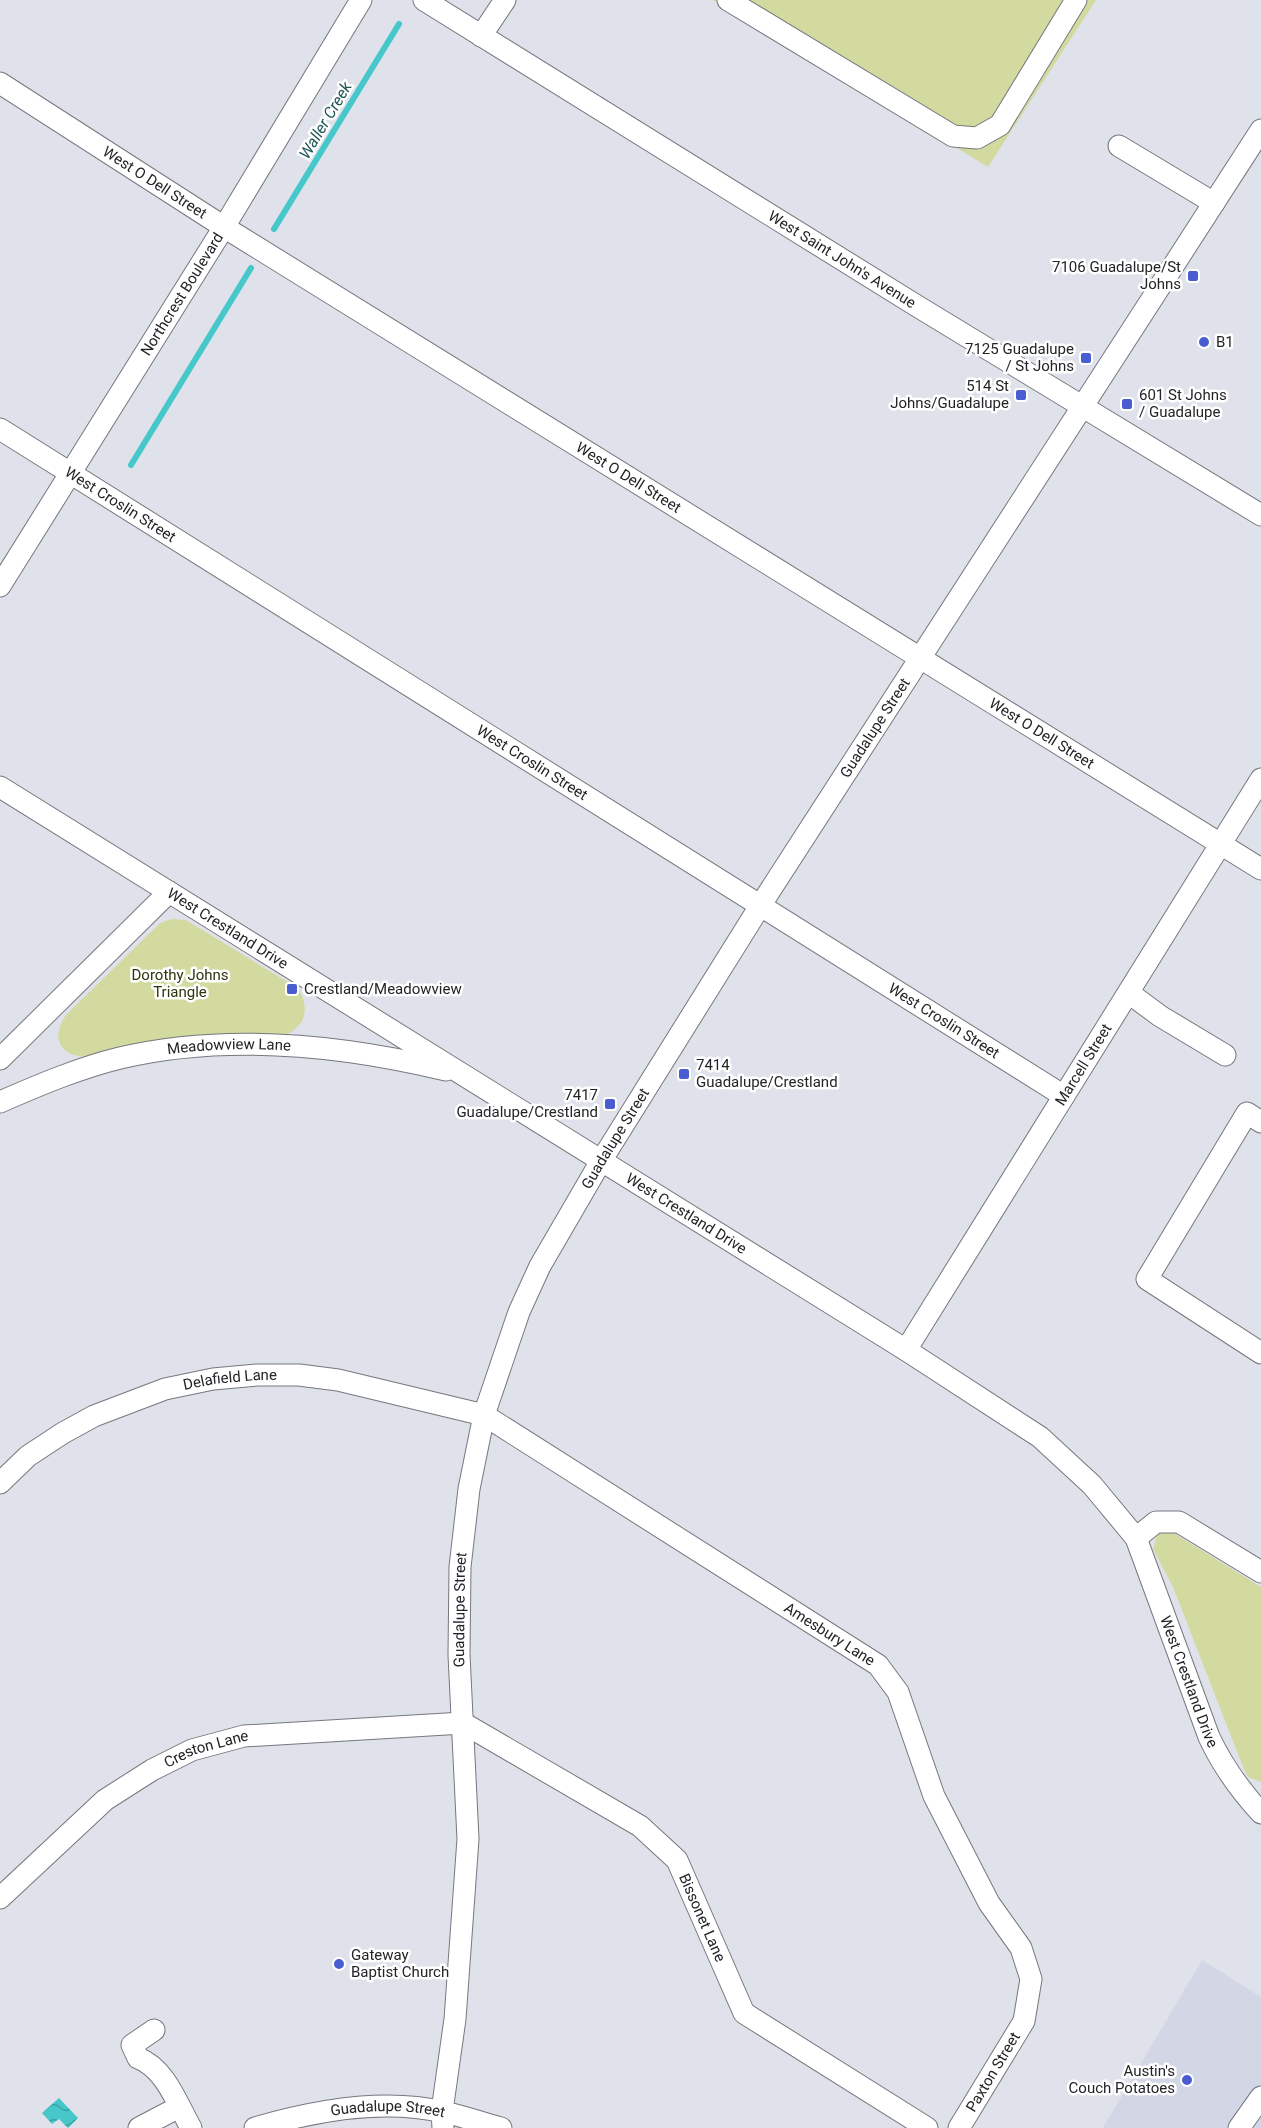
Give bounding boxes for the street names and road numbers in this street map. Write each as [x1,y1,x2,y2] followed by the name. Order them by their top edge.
[99,142,210,223] street label: West O Dell Street
[765,207,919,312] street label: West Saint John's Avenue
[137,229,227,359] street label: Northcrest Boulevard
[573,438,684,517] street label: West O Dell Street
[62,463,179,546] street label: West Croslin Street
[836,675,914,781] street label: Guadalupe Street
[986,694,1098,773] street label: West O Dell Street
[473,721,591,804] street label: West Croslin Street
[164,884,291,973] street label: West Crestland Drive
[885,979,1003,1062] street label: West Croslin Street
[1051,1020,1116,1109] street label: Marcell Street
[166,1035,292,1058] street label: Meadowview Lane
[578,1085,653,1192] street label: Guadalupe Street
[623,1169,750,1258] street label: West Crestland Drive
[182,1366,277,1394] street label: Delafield Lane
[450,1551,471,1668] street label: Guadalupe Street
[781,1599,878,1670] street label: Amesbury Lane
[1156,1613,1222,1751] street label: West Crestland Drive
[161,1727,249,1772] street label: Creston Lane
[675,1871,729,1965] street label: Bissonet Lane
[962,2029,1024,2115] street label: Paxton Street
[329,2097,447,2121] street label: Guadalupe Street

